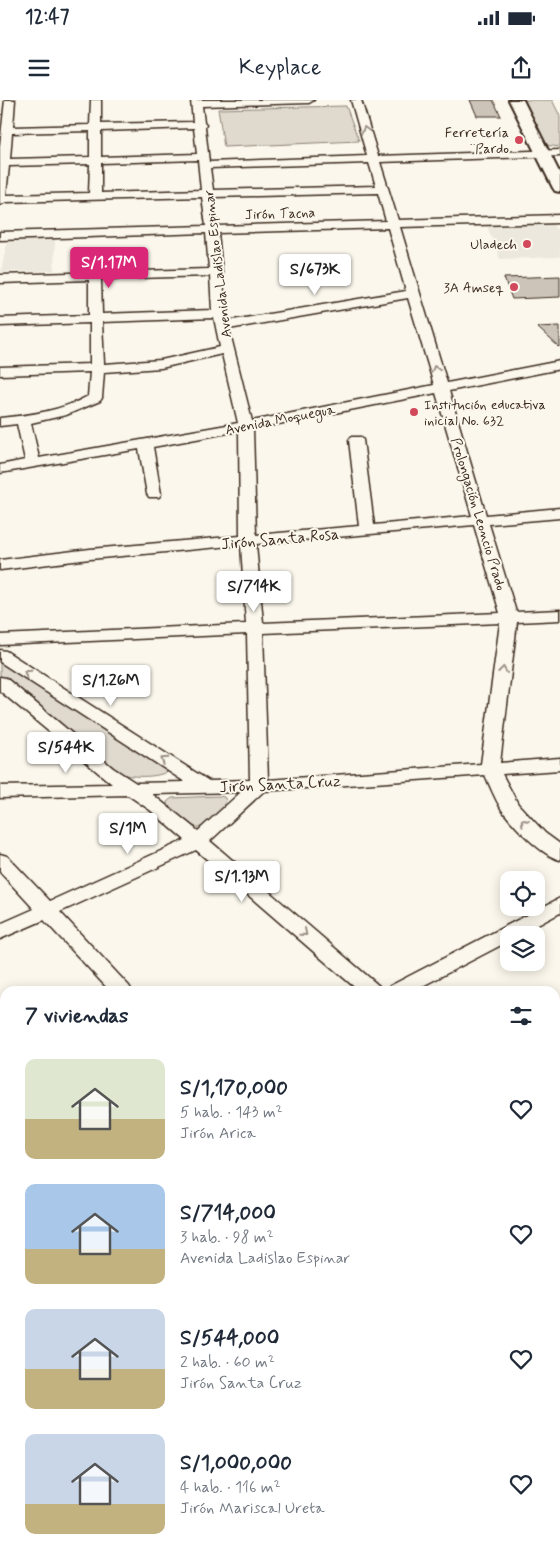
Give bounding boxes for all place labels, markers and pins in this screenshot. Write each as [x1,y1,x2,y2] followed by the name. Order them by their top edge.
[445,124,509,158] place label: Ferretería ¨Pardo
[513,134,525,146] marker: Ferretería ¨Pardo
[470,236,517,254] place label: Uladech
[521,238,533,250] marker: Uladech
[63,246,155,289] pin: S/1.17M
[274,254,356,296] pin: S/673K
[444,279,504,297] place label: 3A Amseq
[508,281,520,293] marker: 3A Amseq
[424,396,546,430] place label: Institución educativa inicial No. 632
[408,406,420,418] marker: Institución educativa inicial No. 632
[213,570,295,613] pin: S/714K
[65,664,157,707] pin: S/1.26M
[25,732,107,774] pin: S/544K
[98,812,158,855] pin: S/1M
[196,860,288,903] pin: S/1.13M

